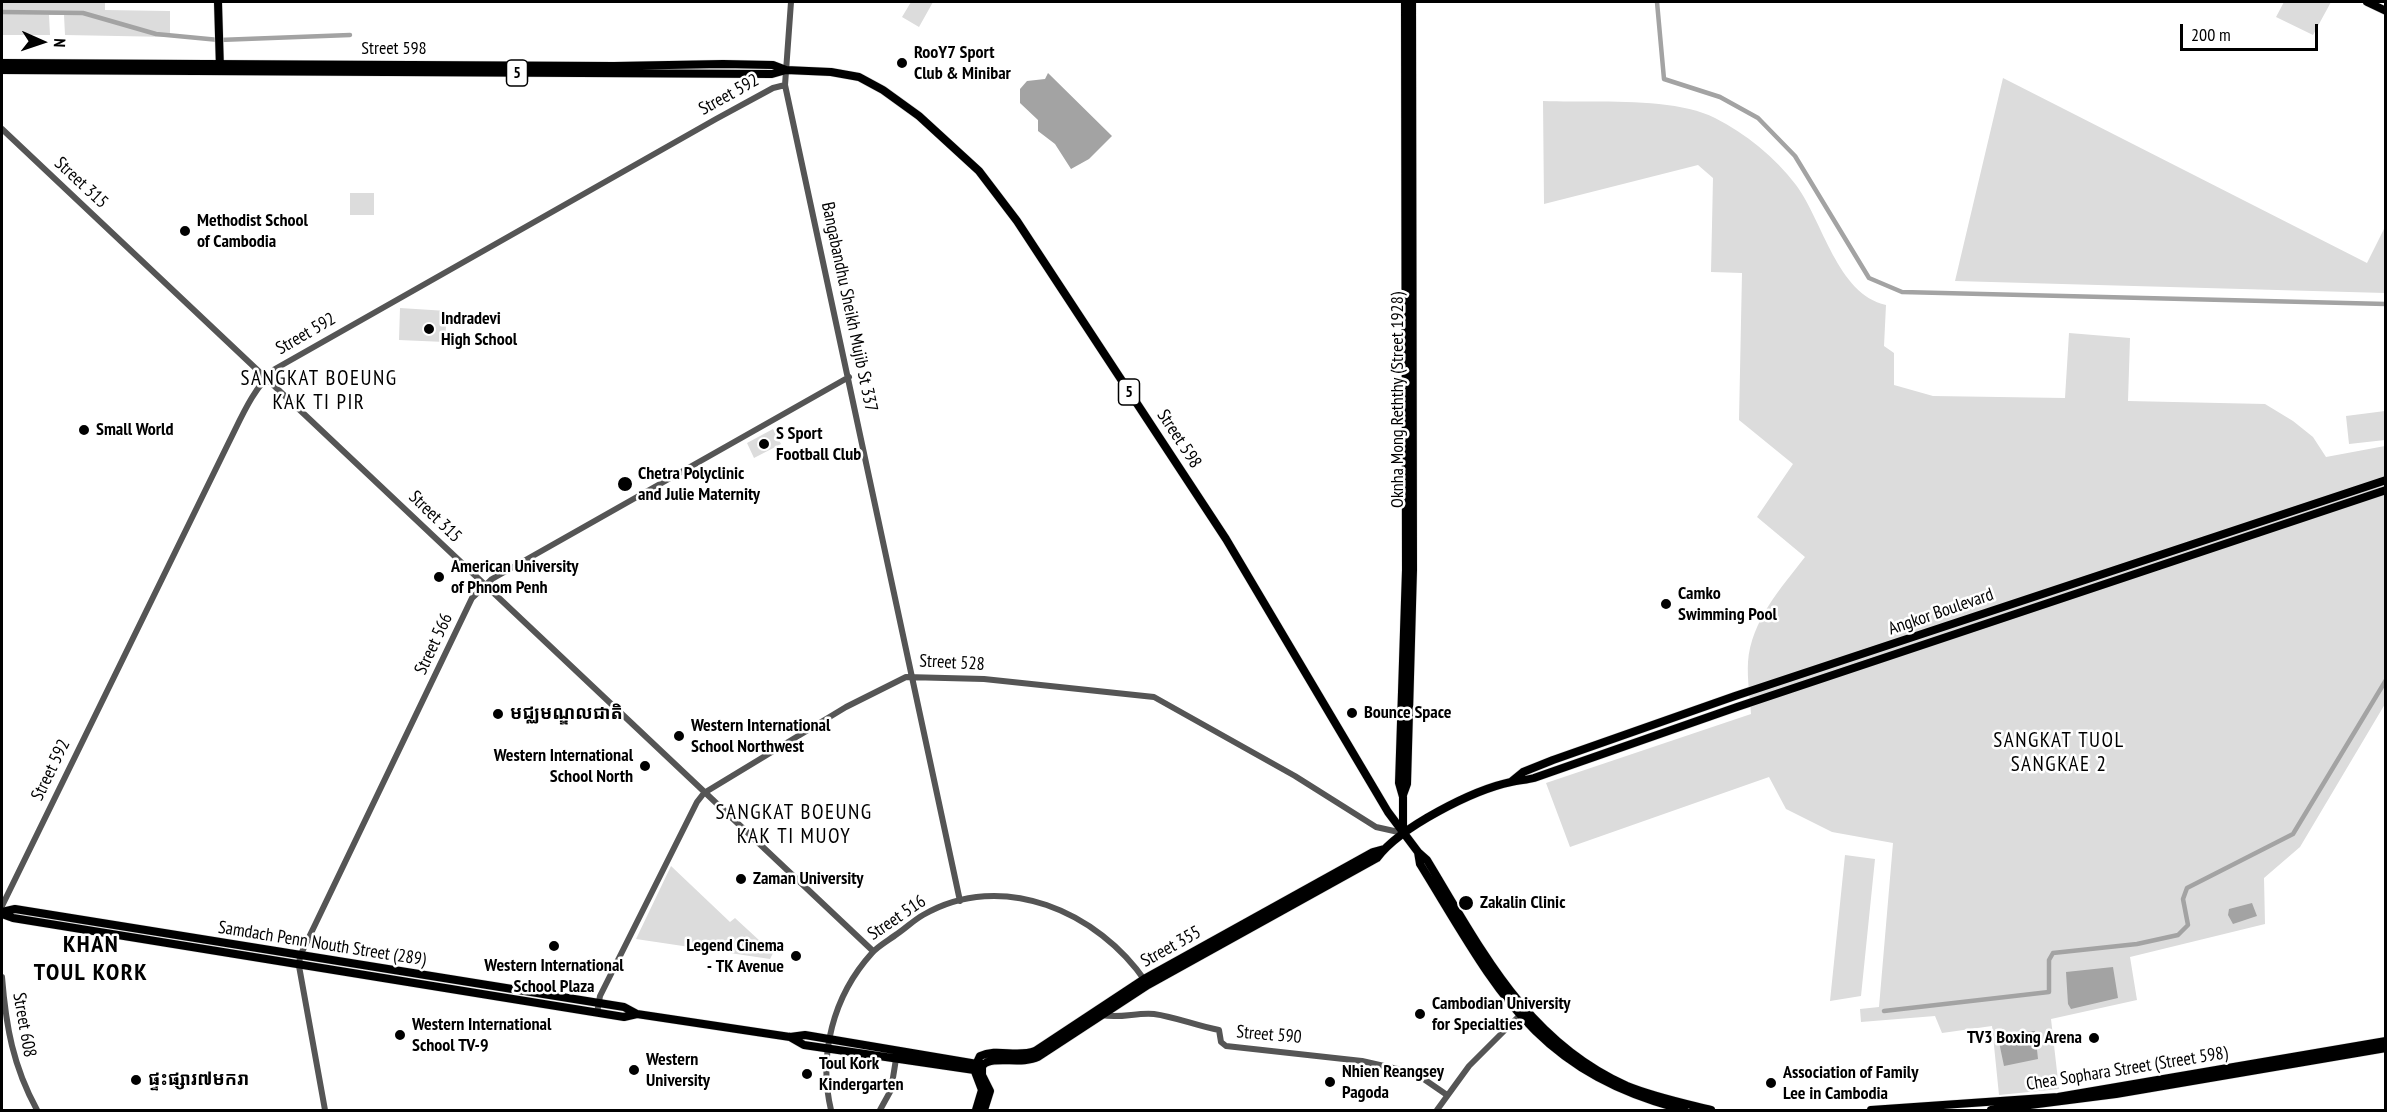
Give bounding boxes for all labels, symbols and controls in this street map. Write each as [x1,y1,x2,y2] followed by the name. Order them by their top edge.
[12,12,72,72] north arrow
[2183,12,2321,50] scale bar
[2191,23,2231,46] text: 200 m
[50,38,70,48] text: N
[361,38,427,60] street label: Street 598
[914,42,1011,84] place label: RooY7 Sport Club & Minibar
[895,56,909,70] marker: RooY7 Sport Club & Minibar
[506,60,528,86] road number: 5
[695,70,763,120] street label: Street 592
[50,153,112,213] street label: Street 315
[816,200,882,414] street label: Bangabandhu Sheikh Mujib St 337
[197,210,308,252] place label: Methodist School of Cambodia
[178,224,192,238] marker: Methodist School of Cambodia
[1387,292,1409,508] street label: Oknha Mong Reththy (Street 1928)
[272,308,340,360] street label: Street 592
[441,308,517,350] place label: Indradevi High School
[422,322,436,336] marker: Indradevi High School
[240,366,398,416] district label: SANGKAT BOEUNG KAK TI PIR
[1118,379,1140,405] road number: 5
[1152,406,1206,472] street label: Street 598
[96,419,173,441] place label: Small World
[77,423,91,437] marker: Small World
[776,423,861,466] place label: S Sport Football Club
[757,437,771,451] marker: S Sport Football Club
[638,463,760,506] place label: Chetra Polyclinic and Julie Maternity
[616,475,634,493] marker: Chetra Polyclinic and Julie Maternity
[404,487,466,547] street label: Street 315
[451,556,578,598] place label: American University of Phnom Penh
[432,570,446,584] marker: American University of Phnom Penh
[1678,583,1777,626] place label: Camko Swimming Pool
[1886,584,1996,640] street label: Angkor Boulevard
[1659,597,1673,611] marker: Camko Swimming Pool
[410,610,458,678] street label: Street 566
[919,651,985,675] street label: Street 528
[1364,702,1452,724] place label: Bounce Space
[510,703,623,725] place label: មជ្ឈមណ្ឌលជាតិ
[1345,706,1359,720] marker: Bounce Space
[491,707,505,721] marker: មជ្ឈមណ្ឌលជាតិ
[691,715,830,758] place label: Western International School Northwest
[1993,728,2125,778] district label: SANGKAT TUOL SANGKAE 2
[672,729,686,743] marker: Western International School Northwest
[27,736,75,804] street label: Street 592
[494,745,633,788] place label: Western International School North
[638,759,652,773] marker: Western International School North
[715,800,873,850] district label: SANGKAT BOEUNG KAK TI MUOY
[753,868,863,890] place label: Zaman University
[734,872,748,886] marker: Zaman University
[864,891,930,945] street label: Street 516
[1480,892,1565,914] place label: Zakalin Clinic
[1457,894,1475,912] marker: Zakalin Clinic
[217,917,427,971] street label: Samdach Penn Nouth Street (289)
[1137,922,1205,972] street label: Street 355
[34,931,148,987] district label: KHAN TOUL KORK
[686,935,784,978] place label: Legend Cinema - TK Avenue
[547,939,561,953] marker: Western International School Plaza
[789,949,803,963] marker: Legend Cinema - TK Avenue
[484,955,624,998] place label: Western International School Plaza
[8,991,40,1059] street label: Street 608
[1432,993,1571,1036] place label: Cambodian University for Specialties
[1413,1007,1427,1021] marker: Cambodian University for Specialties
[412,1014,551,1056] place label: Western International School TV-9
[1235,1021,1303,1049] street label: Street 590
[1967,1027,2082,1049] place label: TV3 Boxing Arena
[393,1028,407,1042] marker: Western International School TV-9
[2087,1031,2101,1045] marker: TV3 Boxing Arena
[2025,1042,2229,1096] street label: Chea Sophara Street (Street 598)
[646,1049,710,1092] place label: Western University
[819,1053,904,1096] place label: Toul Kork Kindergarten
[1342,1061,1444,1104] place label: Nhien Reangsey Pagoda
[1783,1062,1918,1104] place label: Association of Family Lee in Cambodia
[627,1063,641,1077] marker: Western University
[800,1067,814,1081] marker: Toul Kork Kindergarten
[148,1069,249,1091] place label: ផ្ទះផ្សារ៧មករា
[129,1073,143,1087] marker: ផ្ទះផ្សារ៧មករា
[1323,1075,1337,1089] marker: Nhien Reangsey Pagoda
[1764,1076,1778,1090] marker: Association of Family Lee in Cambodia

